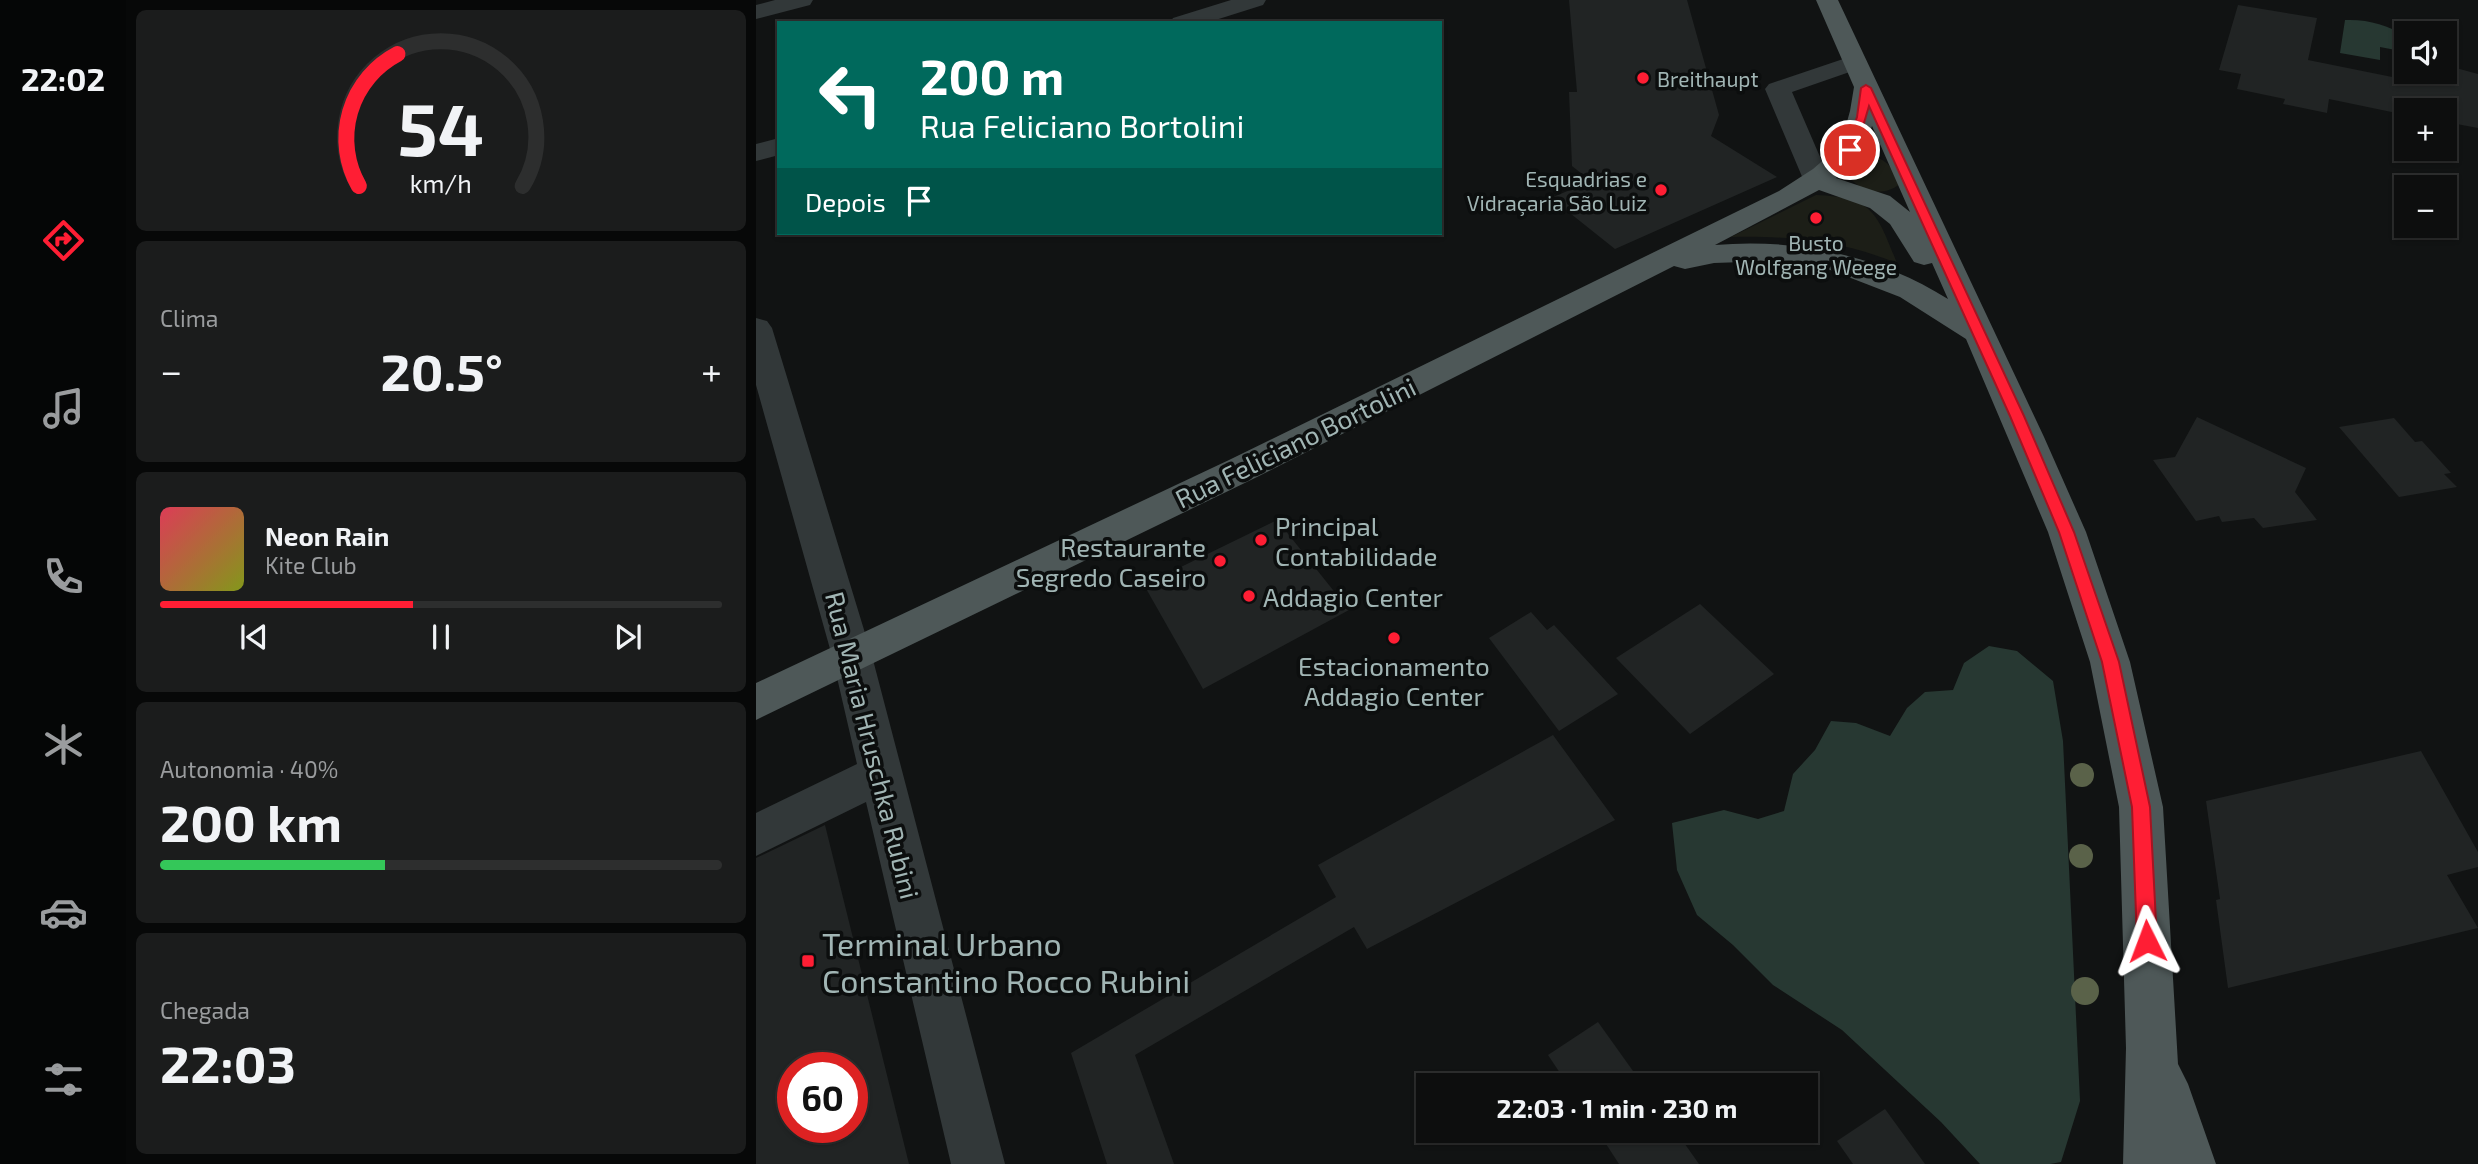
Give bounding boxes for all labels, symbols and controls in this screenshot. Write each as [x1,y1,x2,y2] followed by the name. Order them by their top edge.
[2394,21,2457,238] map controls
[2394,21,2457,84] button: sound
[920,46,1064,105] text: 200 m
[805,49,896,140] icon: left
[21,59,105,97] text: 22:02
[1657,66,1759,91] place label: Breithaupt
[1635,70,1651,86] marker: Breithaupt
[398,84,484,172] text: 54
[2394,98,2457,161] button: +
[920,106,1244,144] text: Rua Feliciano Bortolini
[1820,120,1880,180] pin
[1831,131,1869,169] icon: arrive
[1467,166,1647,217] place label: Esquadrias e Vidraçaria São Luiz
[410,168,472,198] text: km/h
[2394,175,2457,238] button: −
[900,182,938,220] icon: arrive
[1653,182,1669,198] marker: Esquadrias e Vidraçaria São Luiz
[805,186,886,217] text: Depois
[1808,210,1824,226] marker: Busto Wolfgang Weege
[39,216,88,265] icon: directions
[1735,230,1897,279] place label: Busto Wolfgang Weege
[160,304,218,332] text: Clima
[380,339,503,401] text: 20.5°
[160,347,182,393] text: −
[701,347,722,393] text: +
[1170,370,1420,514] street label: Rua Feliciano Bortolini
[39,384,88,433] icon: music
[1275,510,1437,571] place label: Principal Contabilidade
[265,520,389,551] text: Neon Rain
[1016,531,1206,592] place label: Restaurante Segredo Caseiro
[1253,532,1269,548] marker: Principal Contabilidade
[265,551,357,579] text: Kite Club
[39,552,88,601] icon: phone
[1212,553,1228,569] marker: Restaurante Segredo Caseiro
[1263,581,1443,612] place label: Addagio Center
[820,588,926,902] street label: Rua Maria Hruschka Rubini
[1241,588,1257,604] marker: Addagio Center
[235,618,273,656] icon: previous
[422,618,460,656] icon: pause
[609,618,647,656] icon: next
[1386,630,1402,646] marker: Estacionamento Addagio Center
[1298,650,1490,711] place label: Estacionamento Addagio Center
[39,720,88,769] icon: climate
[160,755,338,783] text: Autonomia · 40%
[160,790,342,852] text: 200 km
[39,888,88,937] icon: car
[2110,904,2184,978] position arrow
[822,924,1190,999] place label: Terminal Urbano Constantino Rocco Rubini
[800,953,816,969] marker: Terminal Urbano Constantino Rocco Rubini
[160,996,250,1024] text: Chegada
[160,1031,296,1093] text: 22:03
[777,1052,868,1143] speed limit sign: 60
[39,1055,88,1104] icon: filters
[1497,1092,1737,1123] text: 22:03 · 1 min · 230 m

